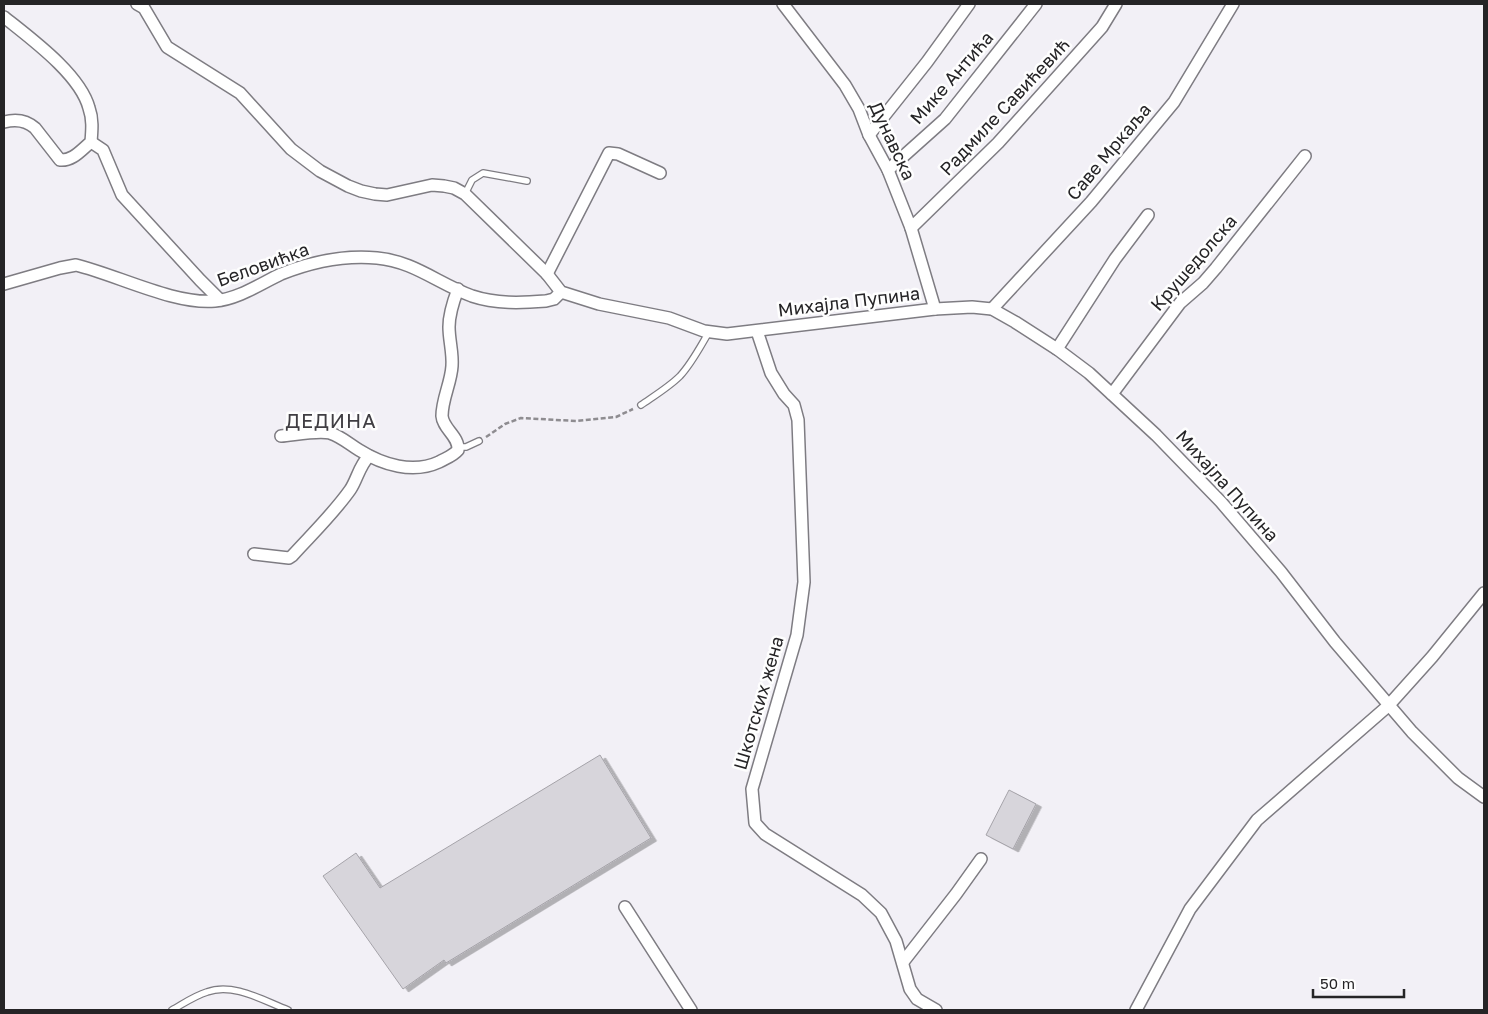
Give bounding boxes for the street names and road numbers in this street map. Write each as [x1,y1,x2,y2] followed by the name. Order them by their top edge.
[905,27,997,128] street label: Мике Антића
[935,33,1074,180] street label: Радмиле Савићевић
[865,98,921,183] street label: Дунавска
[1061,98,1155,204] street label: Саве Мркаља
[1145,210,1241,315] street label: Крушедолска
[214,237,312,291] street label: Беловићка
[777,281,921,321] street label: Михајла Пупина
[1172,425,1284,546] street label: Михајла Пупина
[728,633,788,772] street label: Шкотских жена

